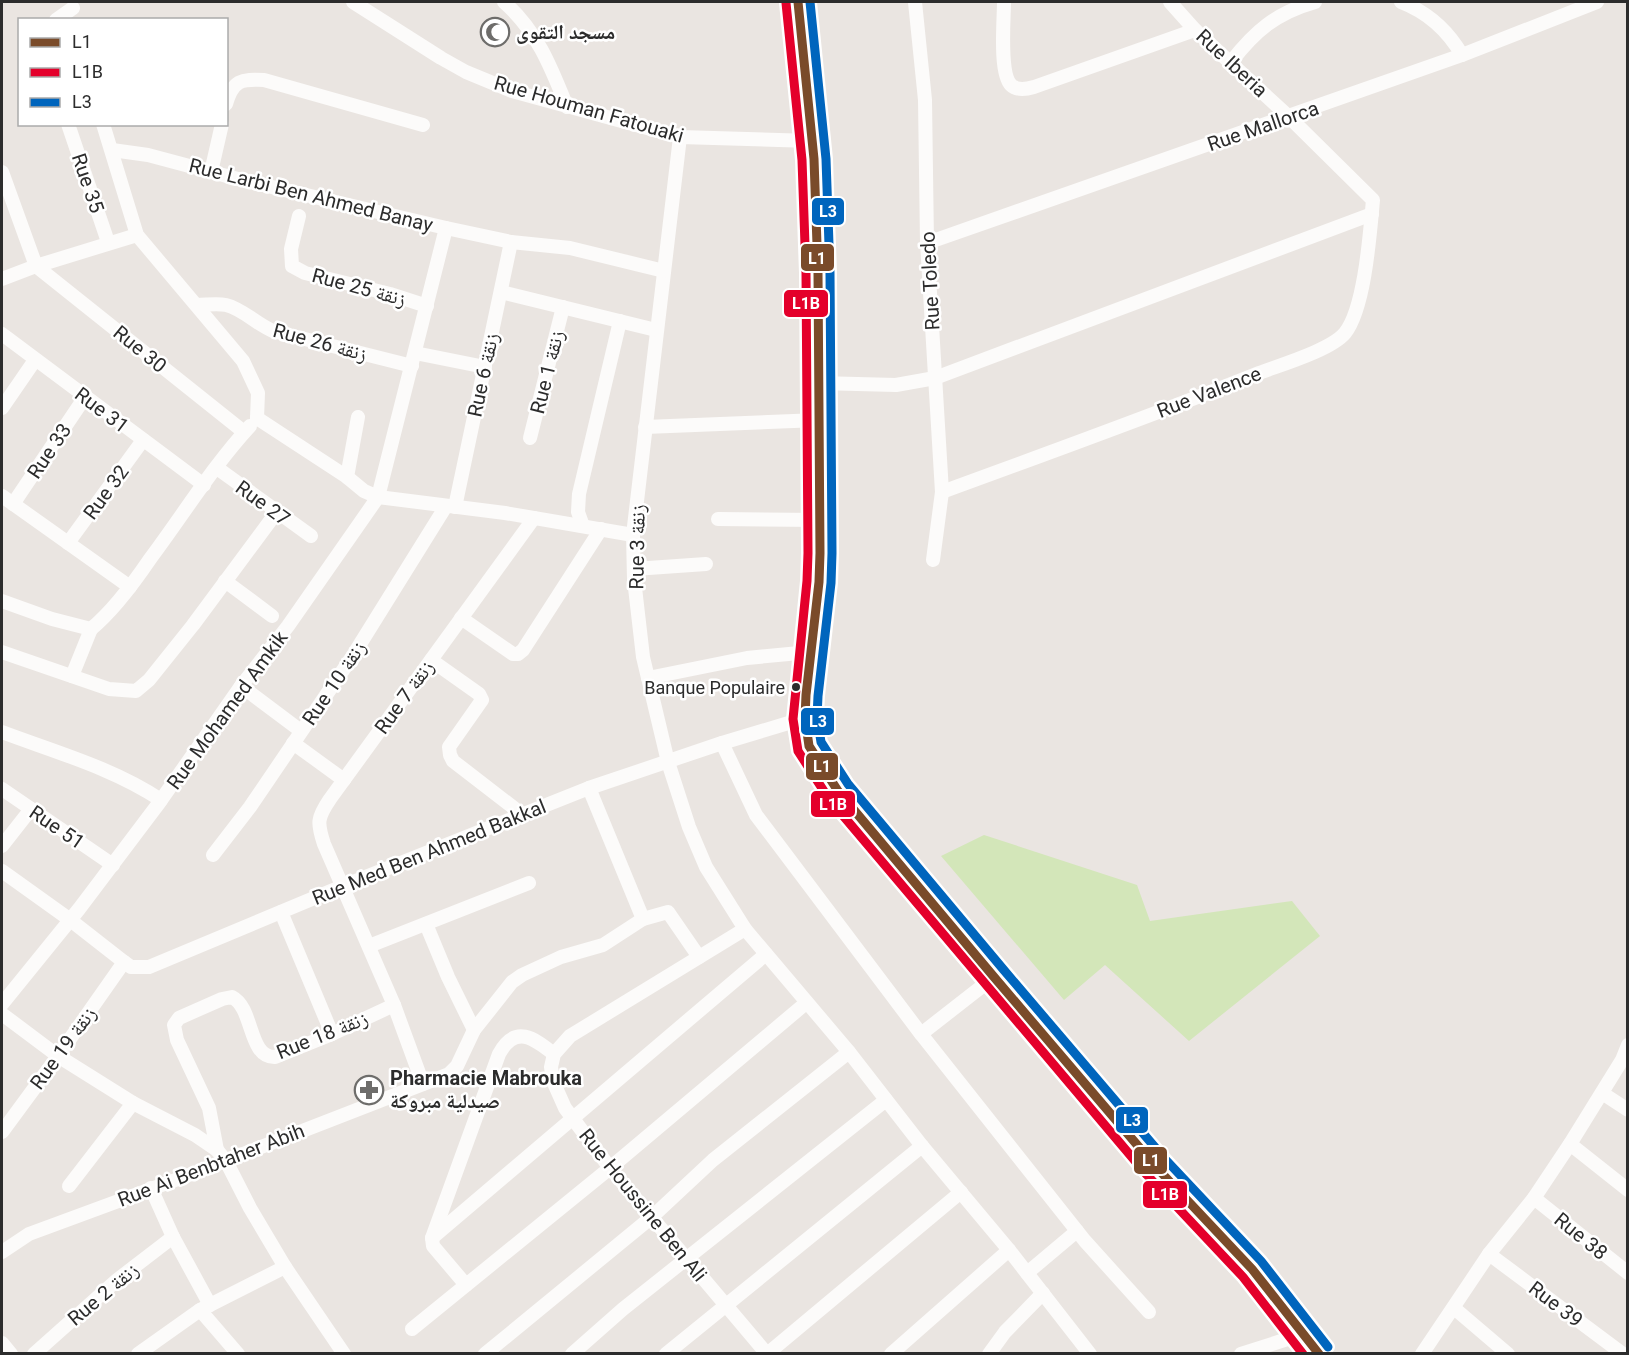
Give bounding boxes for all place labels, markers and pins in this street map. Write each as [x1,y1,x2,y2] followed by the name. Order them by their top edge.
[479,16,511,48] mosque icon: مسجد التقوى
[516,20,615,44] place label: مسجد التقوى
[644,677,785,698] place label: Banque Populaire
[790,681,802,693] marker: Banque Populaire
[390,1066,582,1113] place label: Pharmacie Mabrouka صيدلية مبروكة
[353,1074,385,1106] pharmacy icon: Pharmacie Mabrouka صيدلية مبروكة

